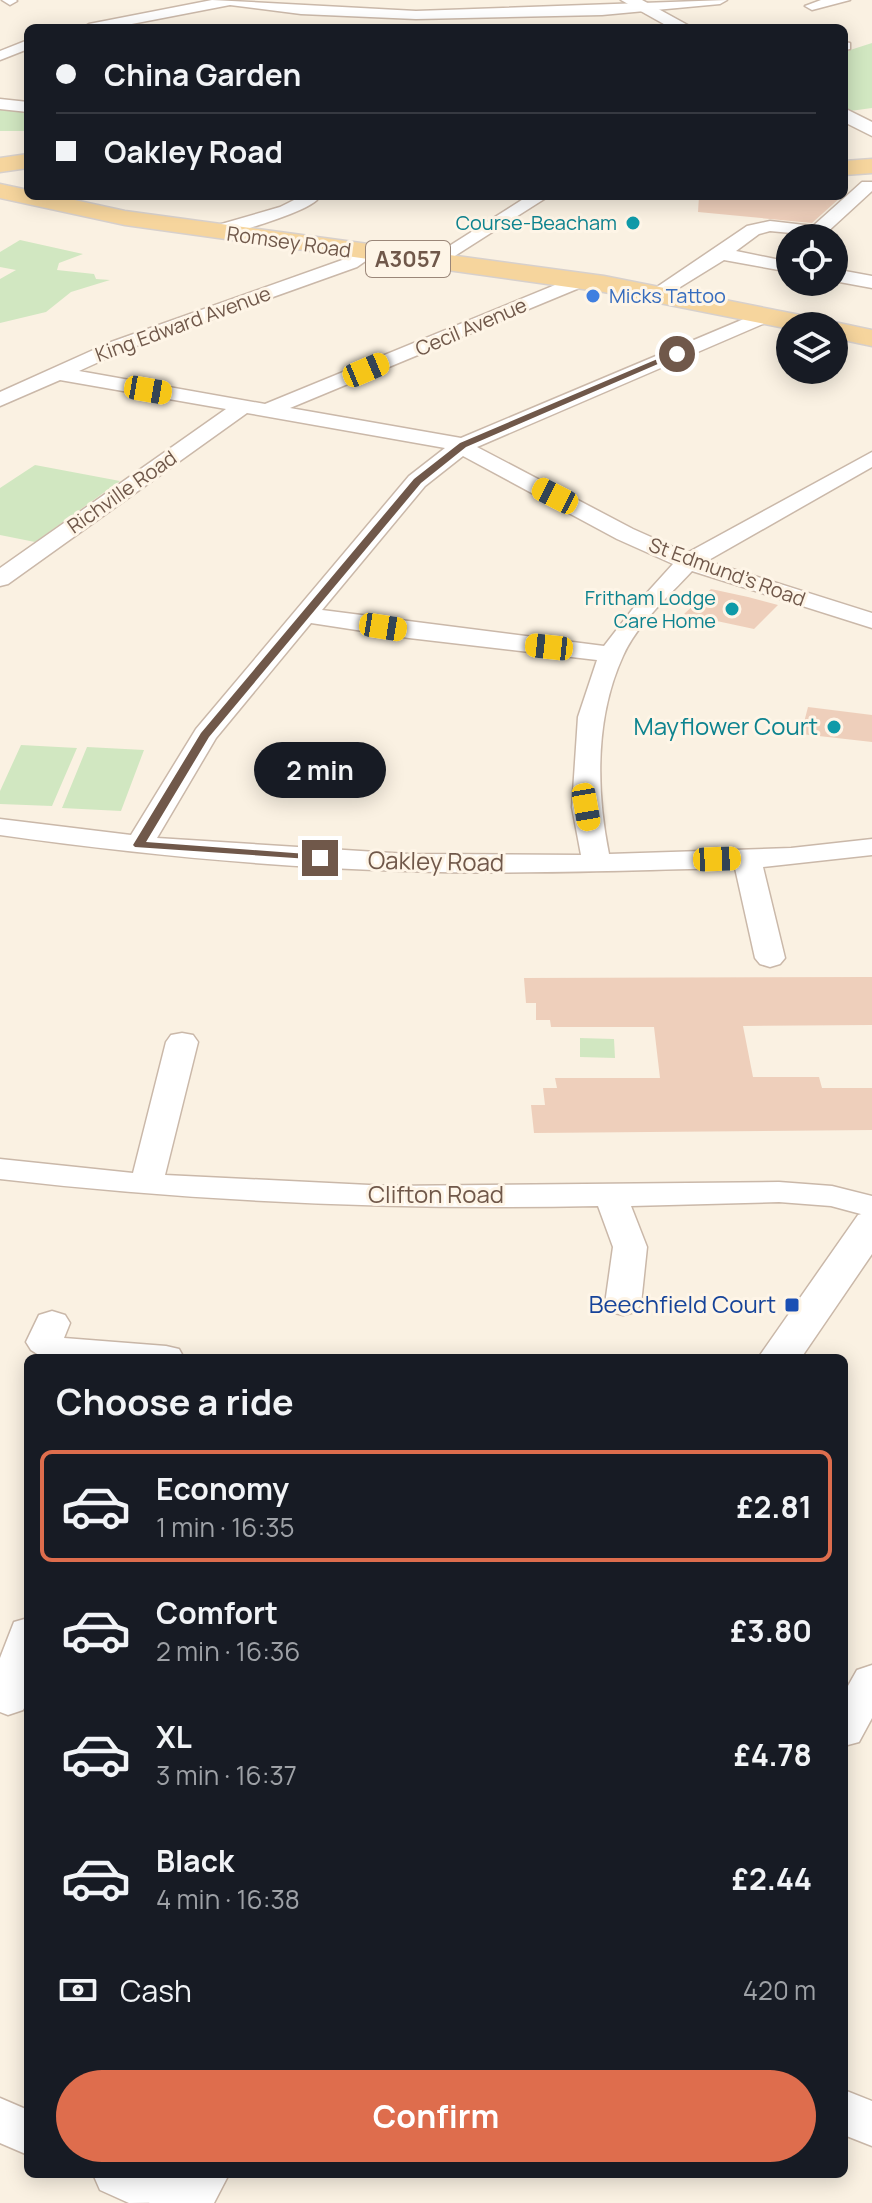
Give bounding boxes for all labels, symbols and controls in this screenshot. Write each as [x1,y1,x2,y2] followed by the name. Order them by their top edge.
[104,54,301,95] text: China Garden
[104,131,283,172] text: Oakley Road
[456,209,617,236] place label: Course-Beacham
[624,214,642,232] marker: Course-Beacham
[225,219,353,264] street label: Romsey Road
[776,224,848,384] map controls
[776,224,848,296] button: locate
[366,241,450,277] road number: A3057
[91,279,274,368] street label: King Edward Avenue
[609,282,726,309] place label: Micks Tattoo
[584,287,602,305] marker: Micks Tattoo
[411,291,531,362] street label: Cecil Avenue
[776,312,848,384] button: layers
[659,336,695,372] route start
[339,350,393,390] car
[122,374,174,406] car
[62,444,182,539] street label: Richville Road
[528,474,582,518] car
[645,531,809,612] street label: St Edmund's Road
[585,584,716,634] place label: Fritham Lodge Care Home
[723,600,741,618] marker: Fritham Lodge Care Home
[357,611,409,643] car
[524,633,574,661] car
[634,709,818,742] place label: Mayflower Court
[825,718,843,736] marker: Mayflower Court
[254,742,386,798] callout: 2 min
[286,752,354,788] text: 2 min
[570,781,602,833] car
[302,840,338,876] route end
[368,843,504,878] street label: Oakley Road
[693,846,741,872] car
[368,1177,504,1210] street label: Clifton Road
[589,1287,776,1320] place label: Beechfield Court
[783,1296,801,1314] marker: Beechfield Court
[56,1377,294,1426] text: Choose a ride
[156,1468,289,1509] text: Economy
[60,1470,132,1542] icon: car
[736,1486,812,1527] text: £2.81
[156,1509,295,1545] text: 1 min · 16:35
[156,1592,278,1633] text: Comfort
[60,1594,132,1666] icon: car
[730,1610,812,1651] text: £3.80
[156,1633,300,1669] text: 2 min · 16:36
[156,1716,192,1757] text: XL
[60,1718,132,1790] icon: car
[734,1734,812,1775] text: £4.78
[156,1757,297,1793] text: 3 min · 16:37
[156,1840,234,1881] text: Black
[60,1842,132,1914] icon: car
[732,1858,812,1899] text: £2.44
[156,1881,300,1917] text: 4 min · 16:38
[56,1968,100,2012] icon: cash
[120,1970,192,2011] text: Cash
[743,1972,816,2008] text: 420 m
[56,2070,816,2162] button: Confirm

